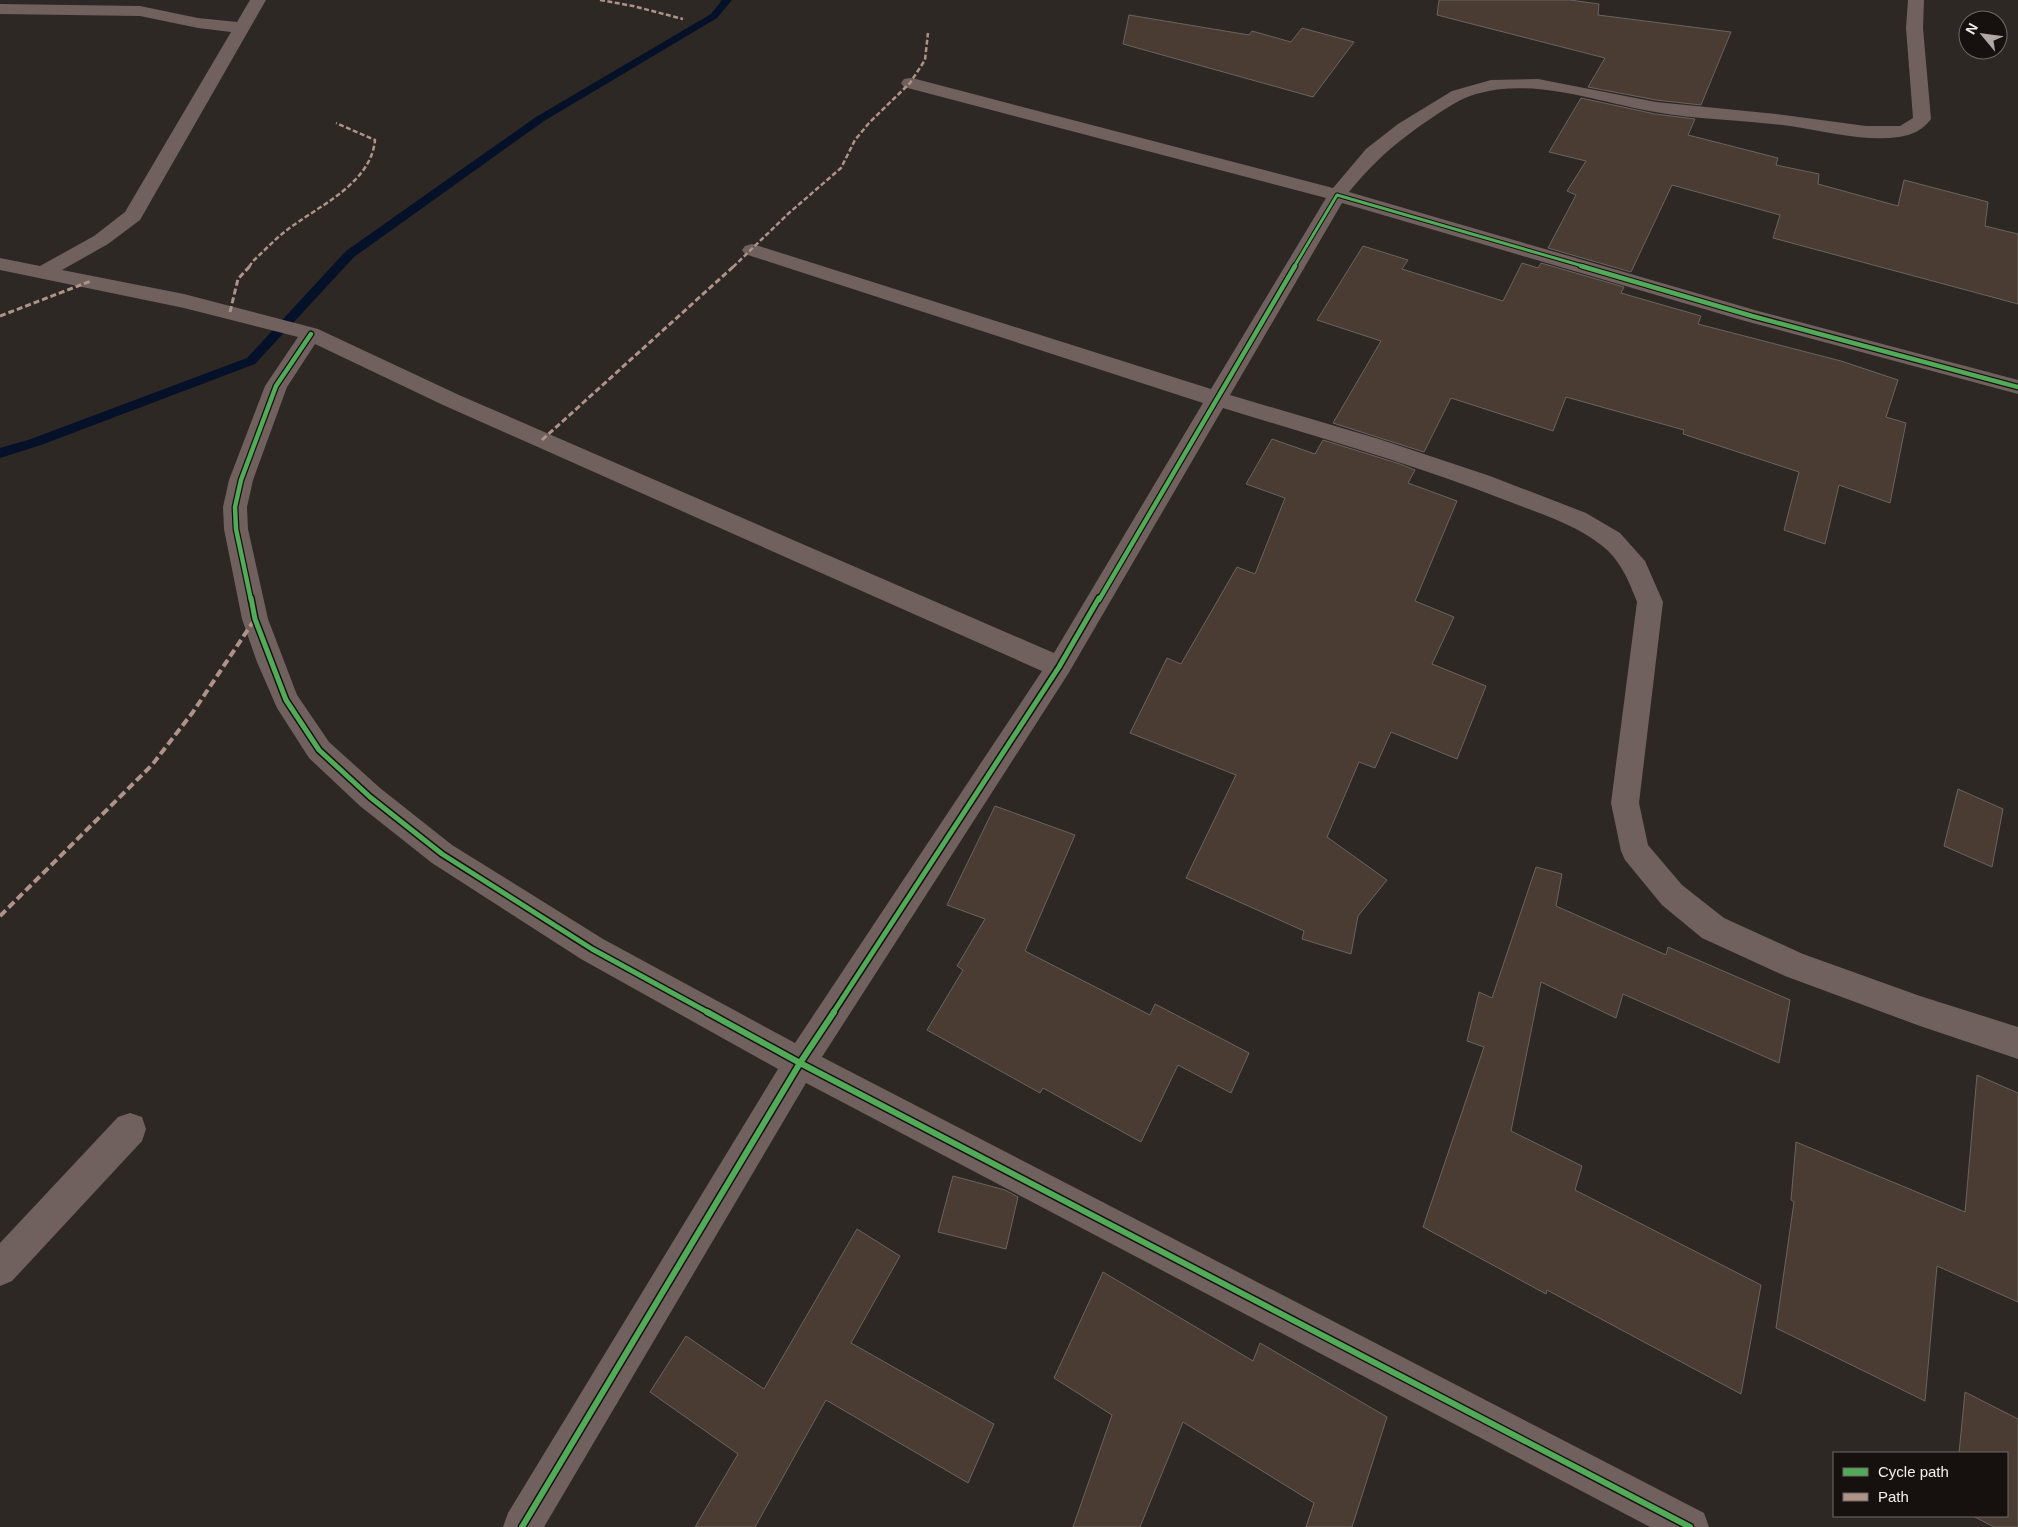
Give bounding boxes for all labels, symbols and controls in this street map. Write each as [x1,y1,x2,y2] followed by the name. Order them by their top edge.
[1958,10,2008,60] north arrow
[1962,20,1981,37] text: N
[1833,1452,2008,1517] legend
[1878,1463,1949,1480] text: Cycle path
[1878,1488,1909,1505] text: Path

